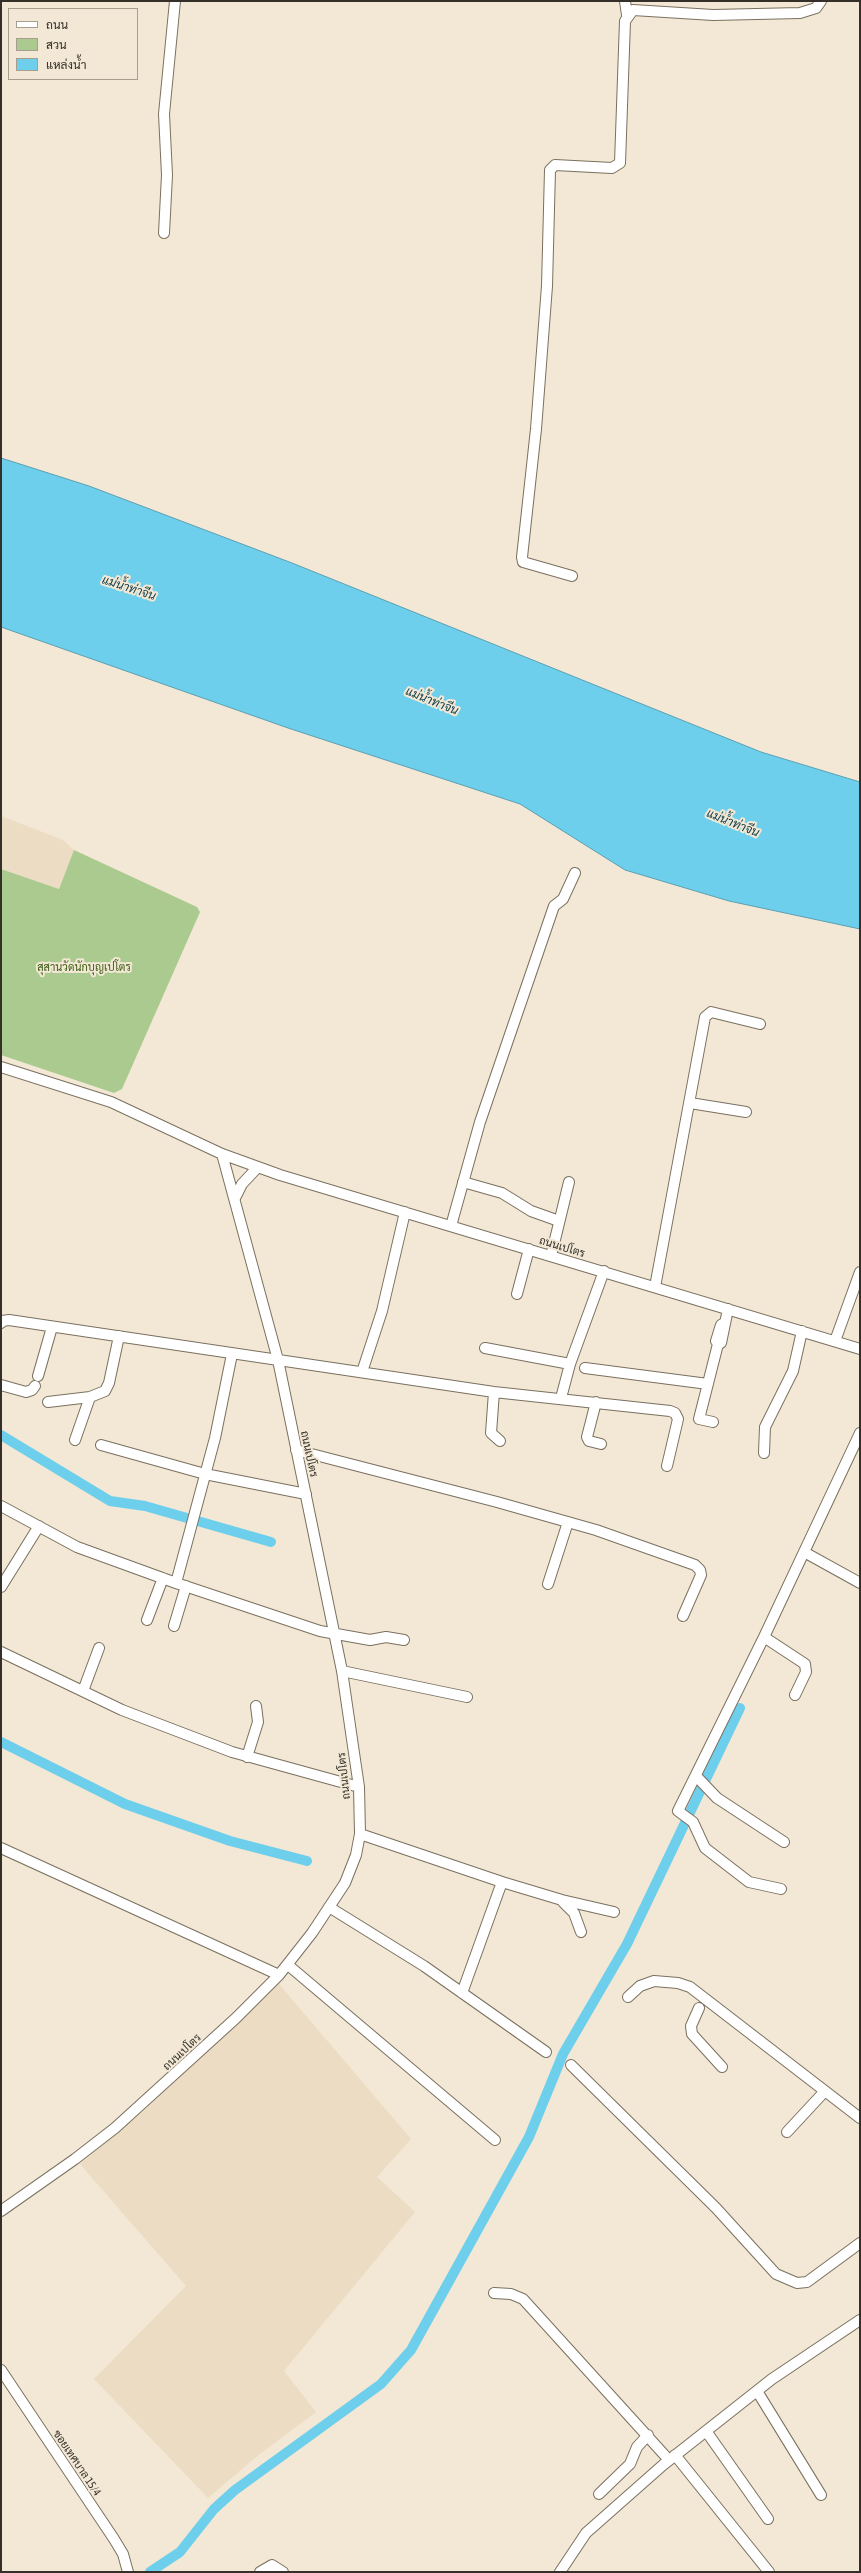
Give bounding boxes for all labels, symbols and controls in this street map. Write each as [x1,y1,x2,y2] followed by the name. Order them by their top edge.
[8,8,138,80] legend
[46,18,68,32] text: ถนน
[46,38,67,52] text: สวน
[46,58,86,72] text: แหล่งน้ำ
[100,573,158,603] water label: แม่น้ำท่าจีน
[403,684,461,718] water label: แม่น้ำท่าจีน
[704,806,762,840] water label: แม่น้ำท่าจีน
[37,961,131,975] park label: สุสานวัดนักบุญเปโตร
[538,1234,586,1260] street label: ถนนเปโตร
[298,1430,320,1478] street label: ถนนเปโตร
[335,1752,353,1800] street label: ถนนเปโตร
[160,2031,204,2073] street label: ถนนเปโตร
[50,2428,104,2498] street label: ซอยเทศบาล 15/4

